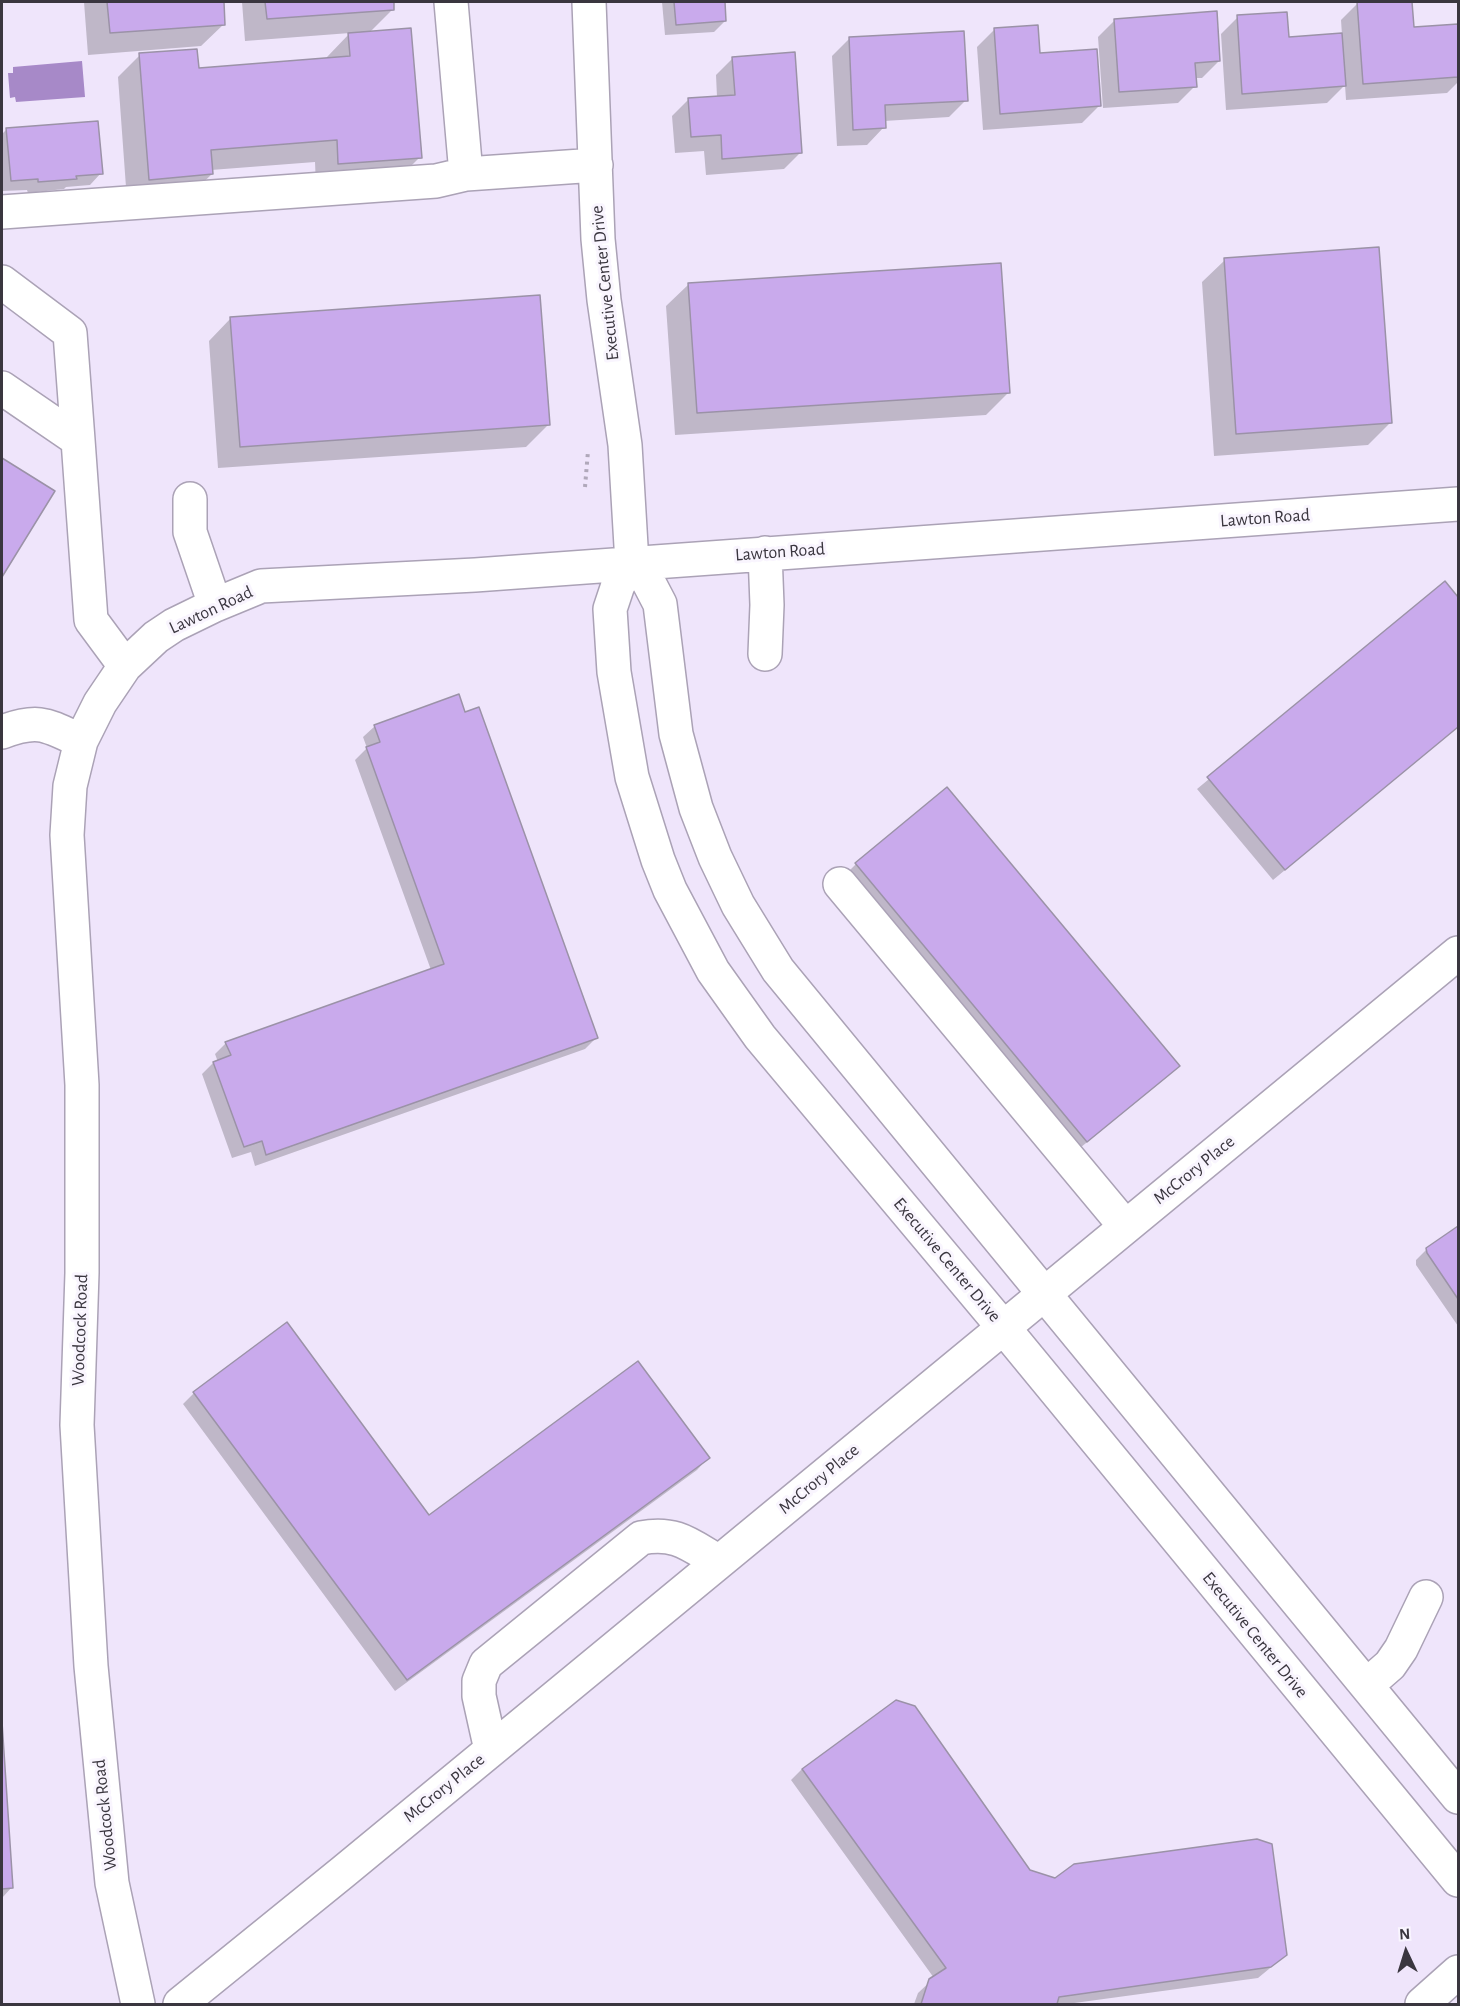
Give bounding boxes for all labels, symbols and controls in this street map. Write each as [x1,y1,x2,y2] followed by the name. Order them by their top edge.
[586,204,624,362] street label: Executive Center Drive
[1219,504,1311,532] street label: Lawton Road
[734,538,826,566] street label: Lawton Road
[166,581,256,639] street label: Lawton Road
[1149,1131,1239,1209] street label: McCrory Place
[889,1193,1005,1327] street label: Executive Center Drive
[67,1274,93,1386] street label: Woodcock Road
[774,1439,864,1519] street label: McCrory Place
[1198,1568,1312,1702] street label: Executive Center Drive
[399,1749,489,1827] street label: McCrory Place
[88,1758,122,1872] street label: Woodcock Road
[1376,1922,1436,1982] north arrow
[1399,1926,1411,1942] text: N

